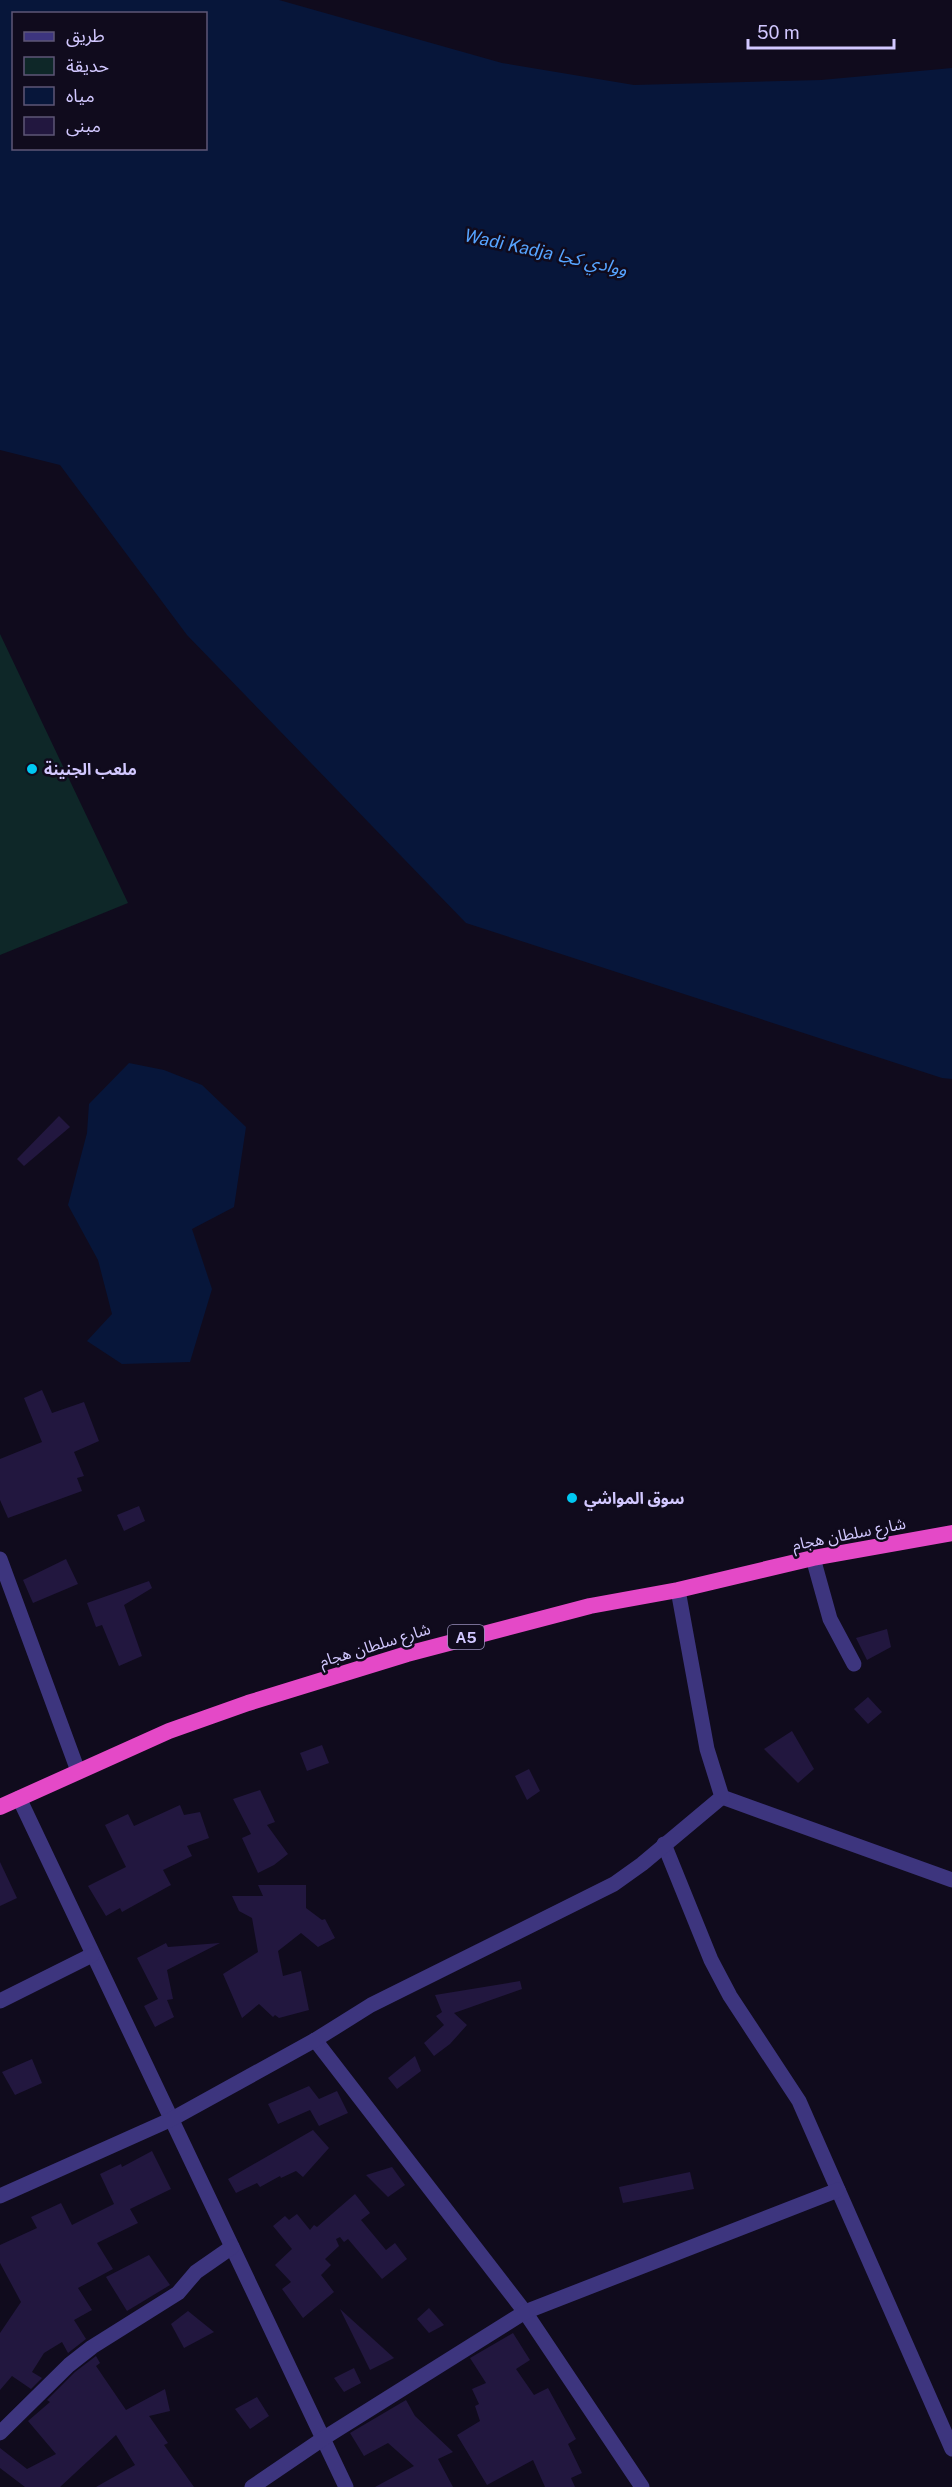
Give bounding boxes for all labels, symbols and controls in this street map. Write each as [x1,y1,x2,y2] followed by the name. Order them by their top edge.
[12,12,207,150] legend
[748,12,894,50] scale bar
[757,22,800,43] text: 50 m
[66,25,105,47] text: طريق
[66,55,109,76] text: حديقة
[66,85,95,106] text: مياه
[66,115,101,137] text: مبنى
[462,224,629,284] water label: Wadi Kadja ووادي كجا
[44,760,137,779] place label: ملعب الجنينة
[25,762,39,776] marker: ملعب الجنينة
[584,1489,684,1511] place label: سوق المواشي
[565,1491,579,1505] marker: سوق المواشي
[791,1514,908,1557] street label: شارع سلطان هجام
[317,1619,434,1674] street label: شارع سلطان هجام
[448,1625,484,1649] road number: A5

